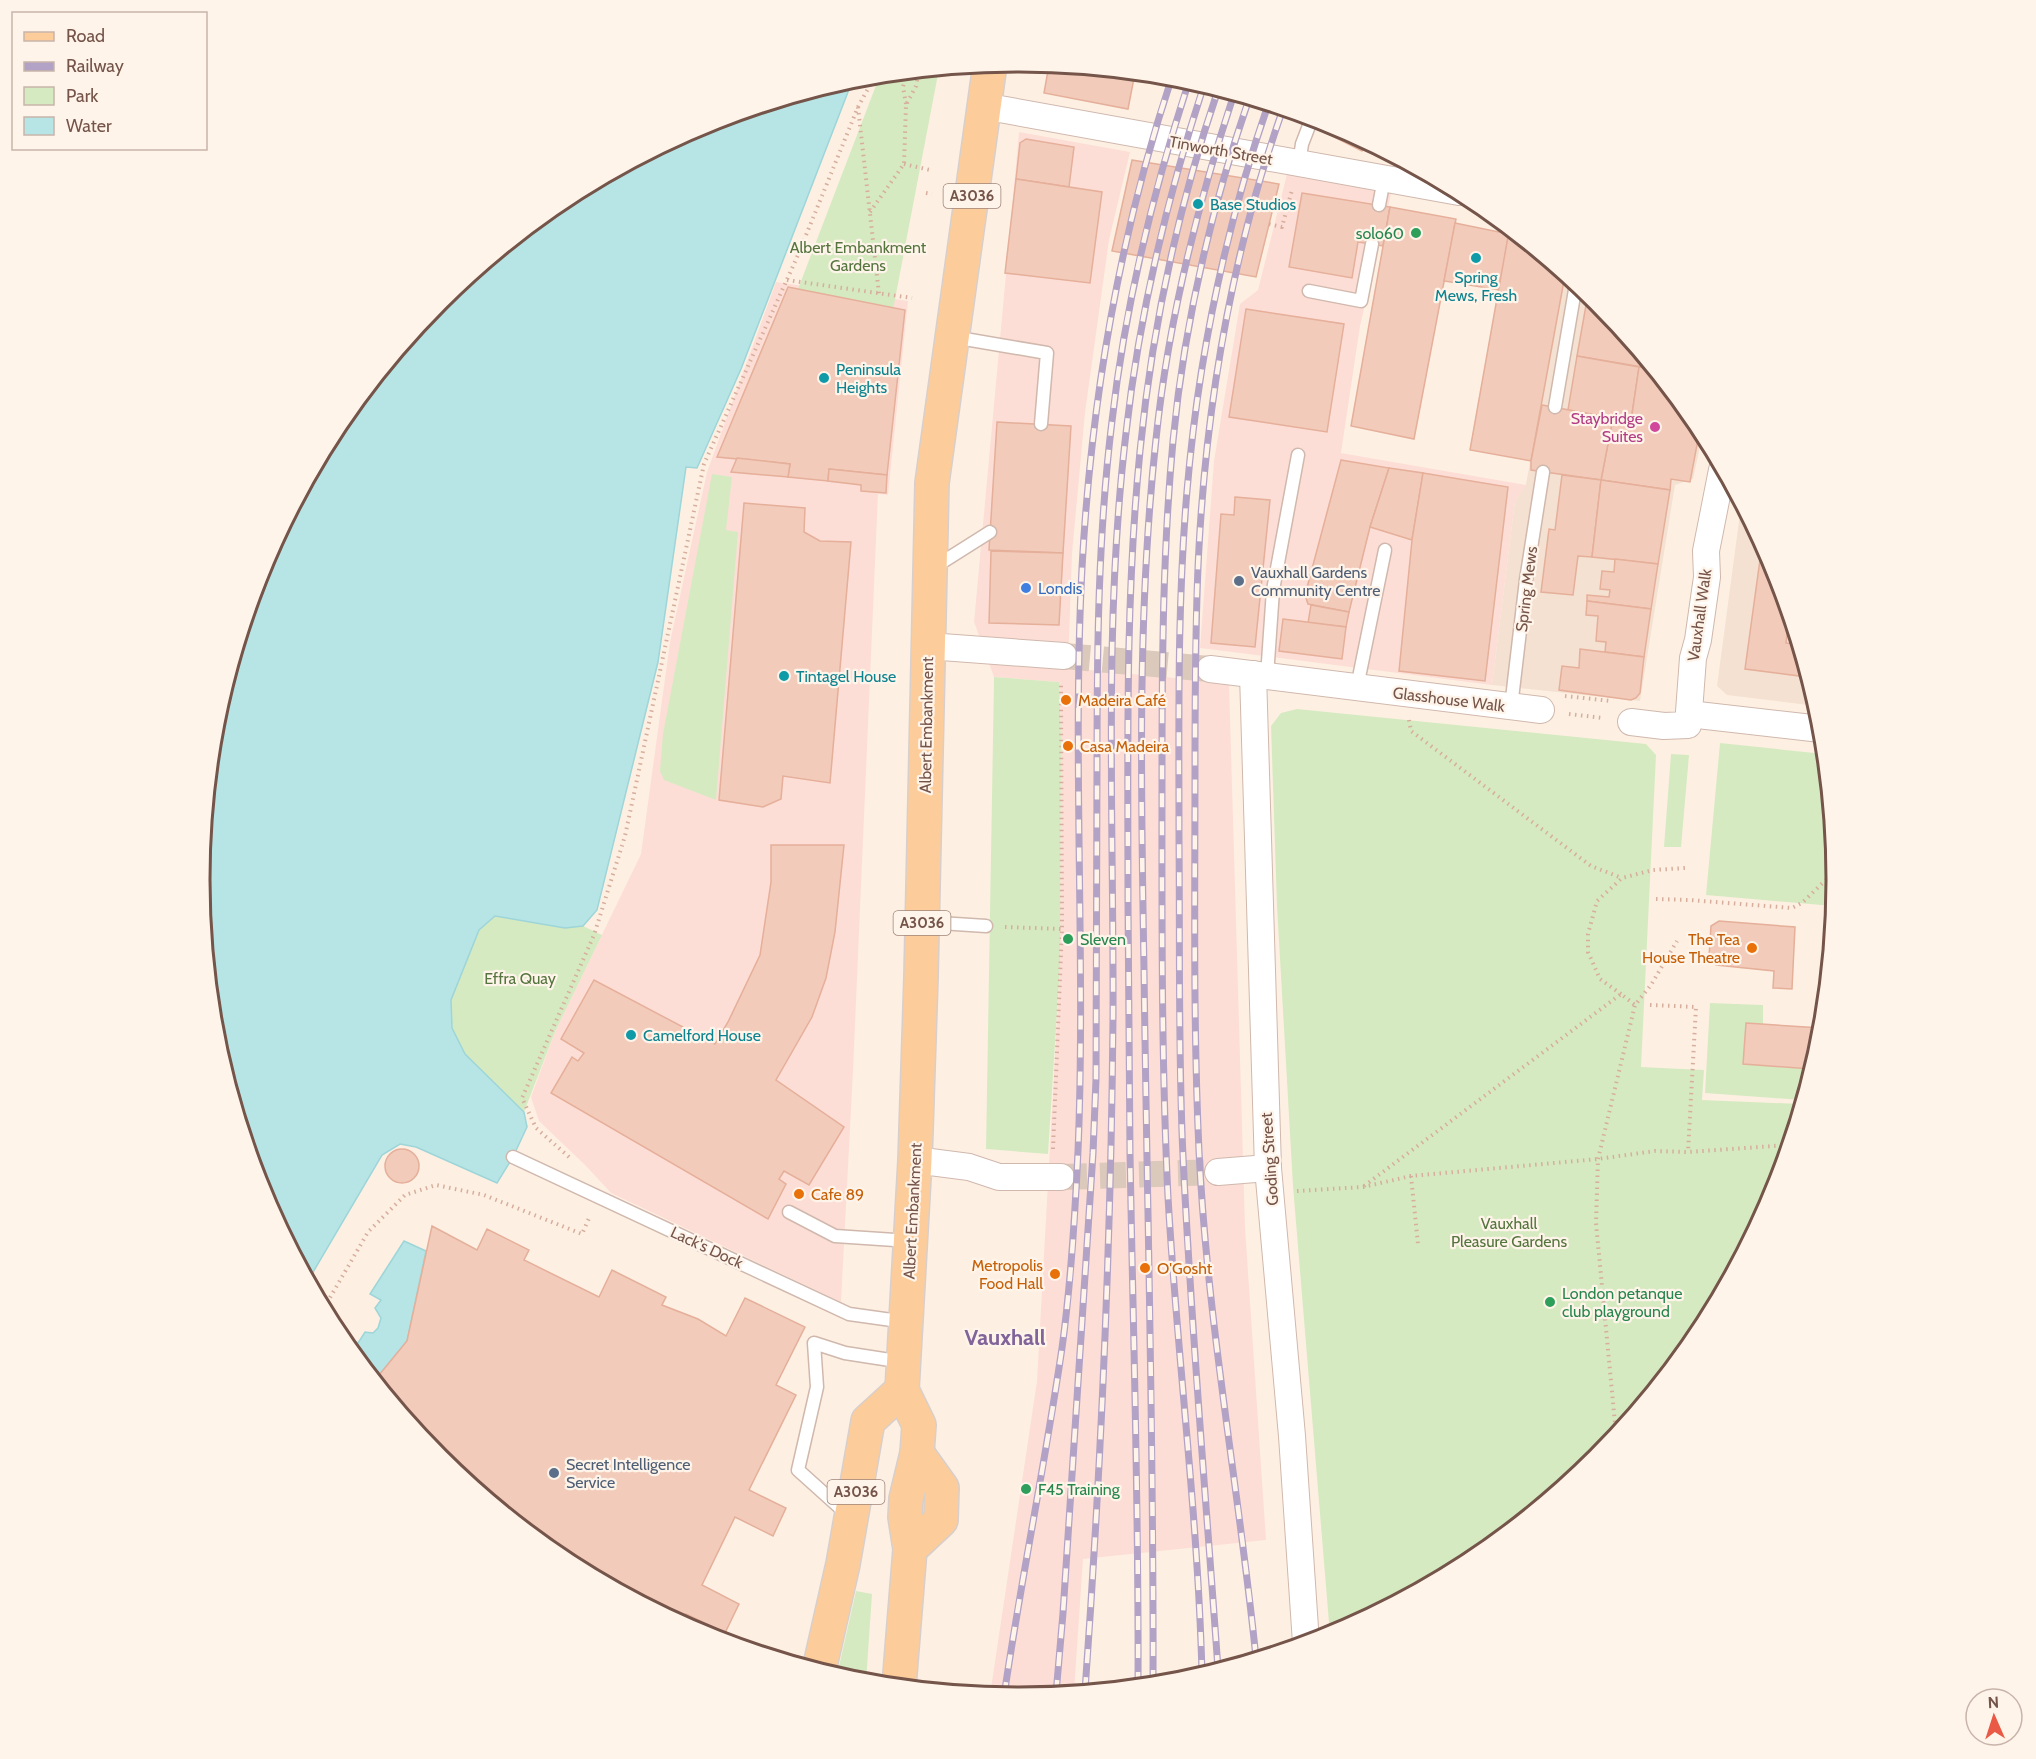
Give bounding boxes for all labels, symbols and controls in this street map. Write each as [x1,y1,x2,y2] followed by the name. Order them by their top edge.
[12,12,207,150] legend
[66,25,105,47] text: Road
[66,55,124,77] text: Railway
[66,85,99,107] text: Park
[66,115,112,137] text: Water
[1168,132,1275,169] street label: Tinworth Street
[944,184,1000,208] road number: A3036
[1210,195,1297,214] place label: Base Studios
[1191,197,1205,211] marker: Base Studios
[1356,224,1404,243] place label: solo60
[1409,226,1423,240] marker: solo60
[790,238,927,275] park label: Albert Embankment Gardens
[1469,251,1483,265] marker: Spring Mews, Fresh
[1435,268,1517,305] place label: Spring Mews, Fresh
[836,360,901,397] place label: Peninsula Heights
[817,371,831,385] marker: Peninsula Heights
[1571,409,1643,446] place label: Staybridge Suites
[1648,420,1662,434] marker: Staybridge Suites
[1512,545,1541,633] street label: Spring Mews
[1251,563,1380,600] place label: Vauxhall Gardens Community Centre
[1684,567,1716,663] street label: Vauxhall Walk
[1232,574,1246,588] marker: Vauxhall Gardens Community Centre
[1038,579,1083,598] place label: Londis
[1019,581,1033,595] marker: Londis
[916,656,937,793] street label: Albert Embankment
[796,667,896,686] place label: Tintagel House
[777,669,791,683] marker: Tintagel House
[1392,683,1507,716] street label: Glasshouse Walk
[1078,691,1166,710] place label: Madeira Café
[1059,693,1073,707] marker: Madeira Café
[1080,737,1169,756] place label: Casa Madeira
[1061,739,1075,753] marker: Casa Madeira
[894,911,950,935] road number: A3036
[1080,930,1126,949] place label: Sleven
[1642,930,1740,967] place label: The Tea House Theatre
[1061,932,1075,946] marker: Sleven
[1745,941,1759,955] marker: The Tea House Theatre
[484,969,556,988] park label: Effra Quay
[643,1026,761,1045] place label: Camelford House
[624,1028,638,1042] marker: Camelford House
[1257,1111,1282,1206] street label: Goding Street
[899,1142,926,1280] street label: Albert Embankment
[811,1185,864,1204] place label: Cafe 89
[792,1187,806,1201] marker: Cafe 89
[1451,1214,1567,1251] park label: Vauxhall Pleasure Gardens
[668,1222,747,1273] street label: Lack's Dock
[971,1256,1043,1293] place label: Metropolis Food Hall
[1157,1259,1213,1278] place label: O'Gosht
[1138,1261,1152,1275] marker: O'Gosht
[1048,1267,1062,1281] marker: Metropolis Food Hall
[1562,1284,1682,1321] place label: London petanque club playground
[1543,1295,1557,1309] marker: London petanque club playground
[964,1324,1046,1351] district label: Vauxhall
[566,1455,691,1492] place label: Secret Intelligence Service
[547,1466,561,1480] marker: Secret Intelligence Service
[828,1480,884,1504] road number: A3036
[1038,1480,1121,1499] place label: F45 Training
[1019,1482,1033,1496] marker: F45 Training
[1964,1687,2024,1747] north arrow
[1987,1693,1999,1712] text: N

